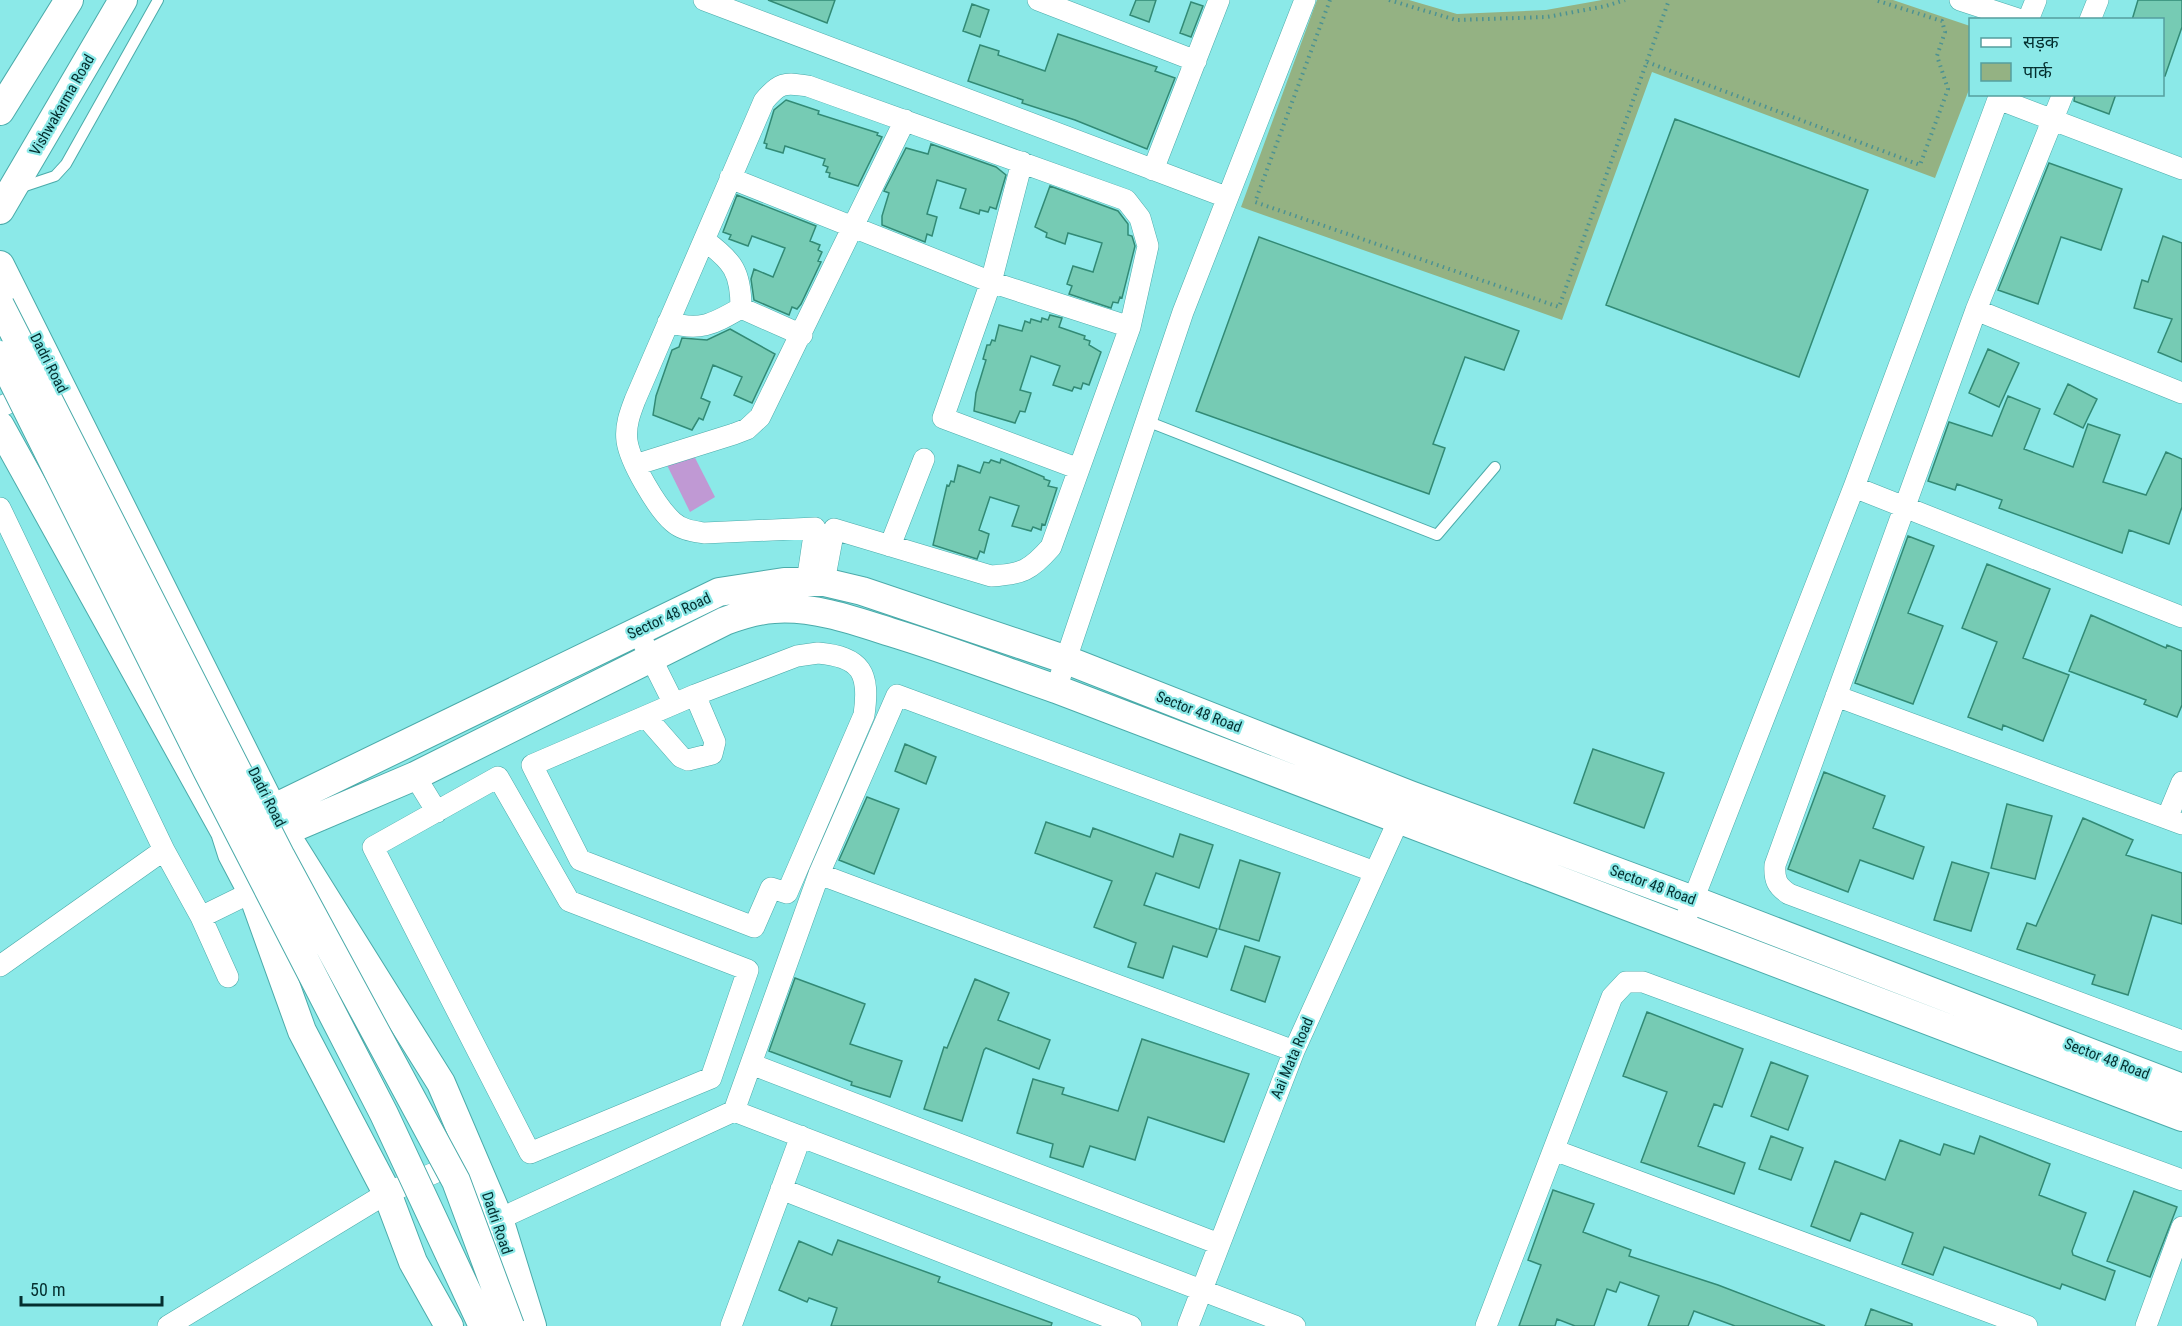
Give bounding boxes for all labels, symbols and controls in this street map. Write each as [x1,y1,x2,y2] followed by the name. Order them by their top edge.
[1969,18,2164,96] legend
[2023,31,2060,52] text: सड़क
[26,51,98,159] street label: Vishwakarma Road
[2023,61,2053,82] text: पार्क
[26,330,72,396] street label: Dadri Road
[624,589,714,643] street label: Sector 48 Road
[1154,687,1244,737] street label: Sector 48 Road
[244,764,290,830] street label: Dadri Road
[1608,861,1698,909] street label: Sector 48 Road
[1267,1015,1317,1101] street label: Aai Mata Road
[2062,1034,2152,1084] street label: Sector 48 Road
[478,1189,516,1257] street label: Dadri Road
[21,1269,162,1307] scale bar
[30,1279,65,1300] text: 50 m

